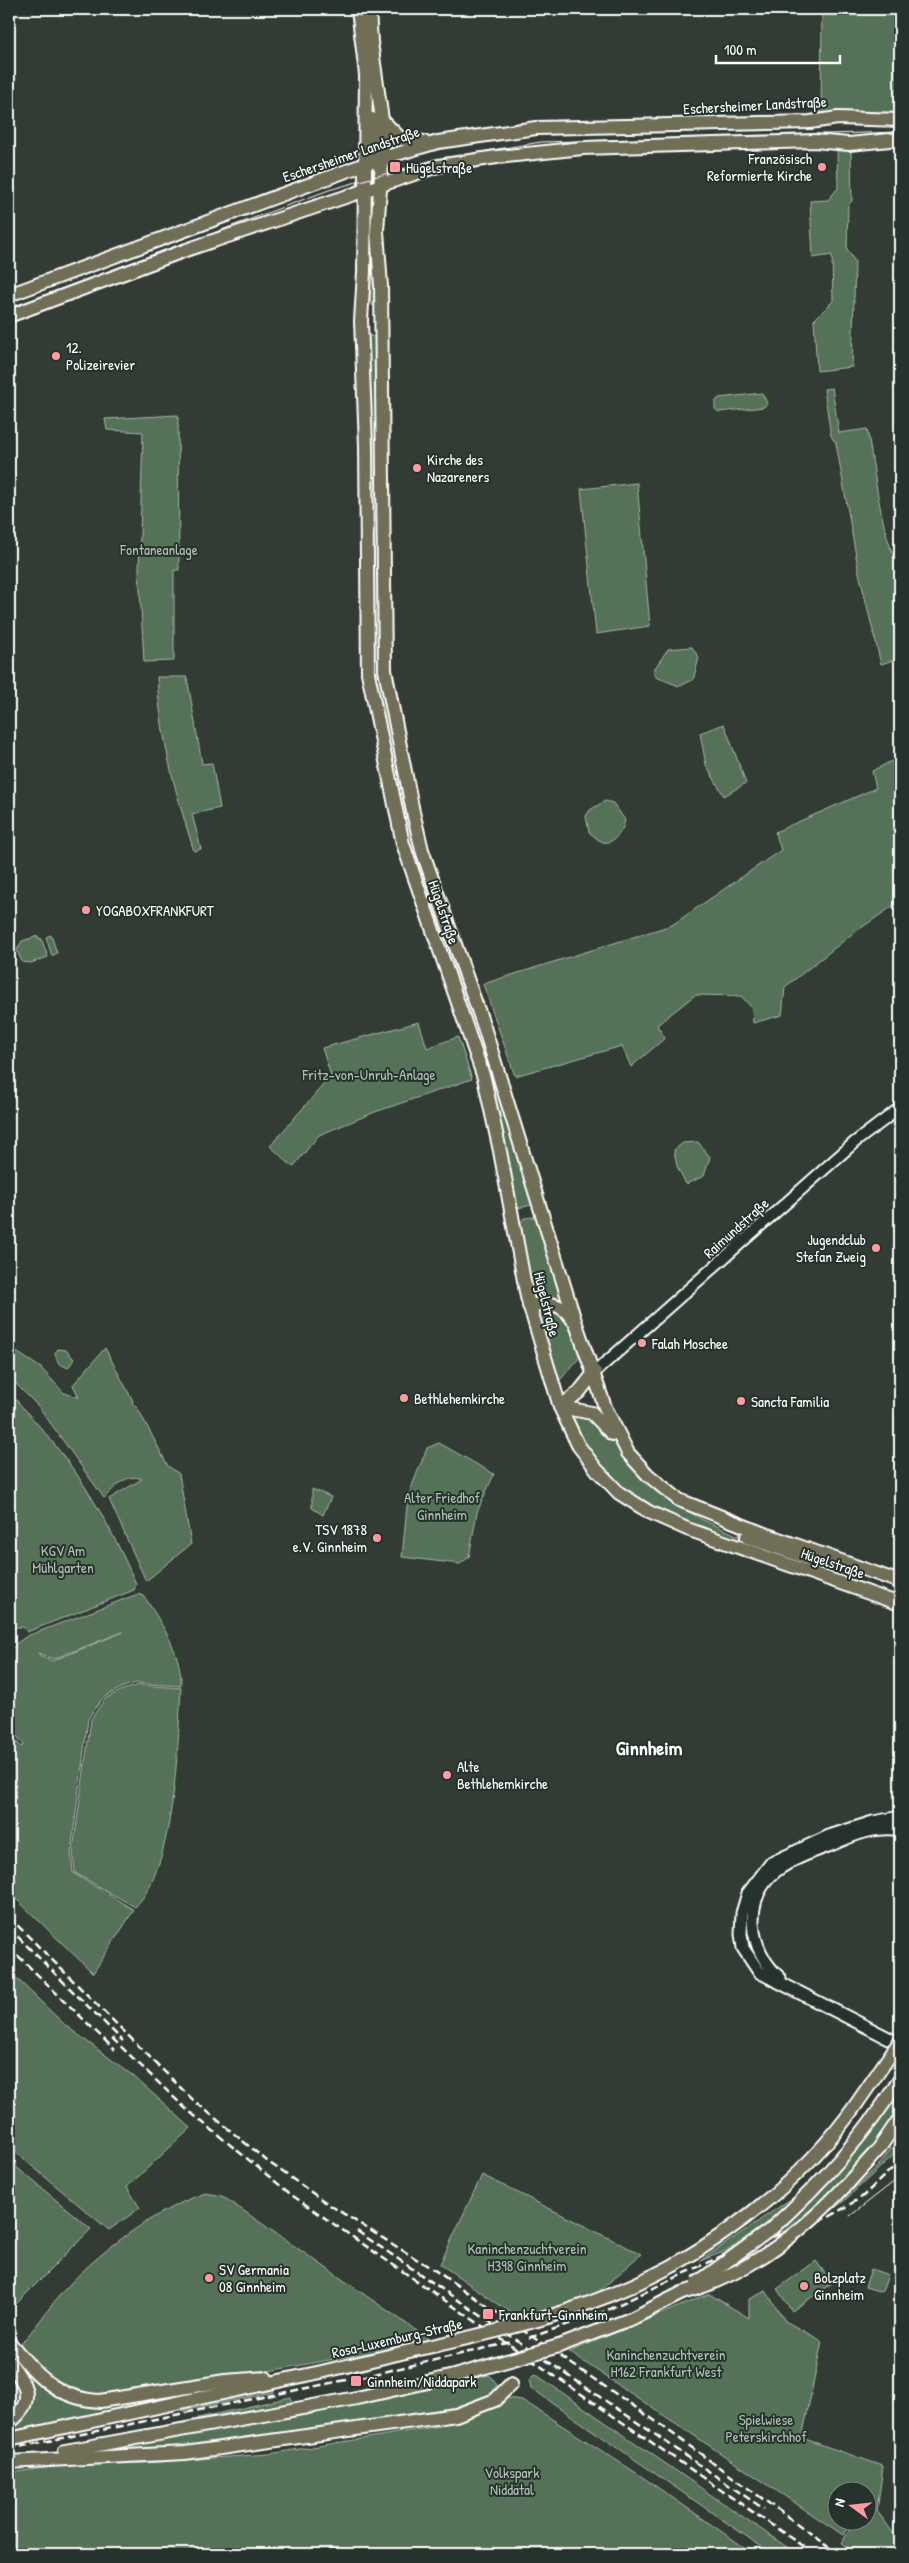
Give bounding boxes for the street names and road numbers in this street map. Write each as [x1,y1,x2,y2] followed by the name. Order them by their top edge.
[683,91,827,119] street label: Eschersheimer Landstraße
[280,121,422,187] street label: Eschersheimer Landstraße
[423,877,465,947] street label: Hügelstraße
[699,1193,773,1263] street label: Raimundstraße
[529,1269,565,1339] street label: Hügelstraße
[798,1542,868,1584] street label: Hügelstraße
[330,2313,464,2363] street label: Rosa-Luxemburg-Straße

